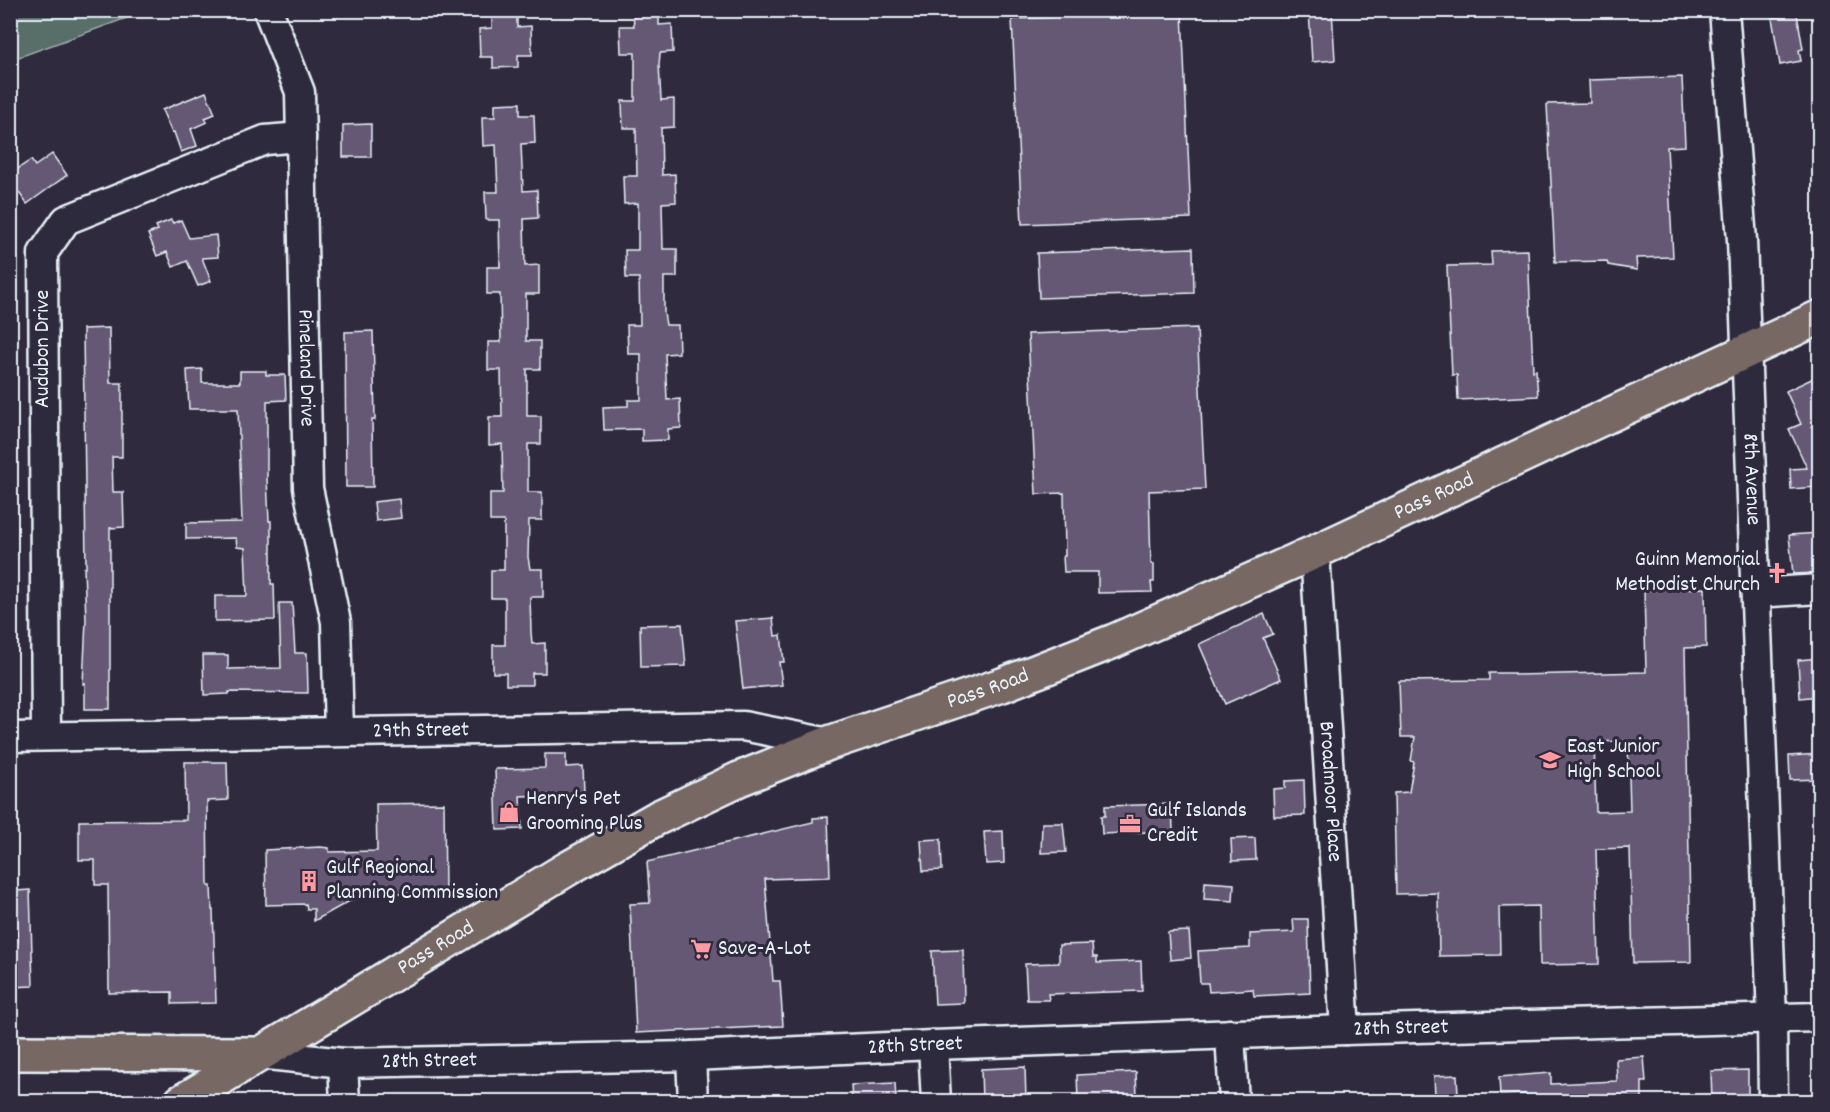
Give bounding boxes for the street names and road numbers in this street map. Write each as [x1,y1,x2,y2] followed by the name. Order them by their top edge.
[28,290,59,408] street label: Audubon Drive
[289,309,322,427] street label: Pineland Drive
[1734,432,1768,526] street label: 8th Avenue
[1389,465,1479,529] street label: Pass Road
[943,660,1034,718] street label: Pass Road
[373,715,469,747] street label: 29th Street
[1310,720,1350,863] street label: Broadmoor Place
[392,913,481,983] street label: Pass Road
[1353,1012,1449,1045] street label: 28th Street
[867,1028,963,1063] street label: 28th Street
[382,1045,477,1078] street label: 28th Street

